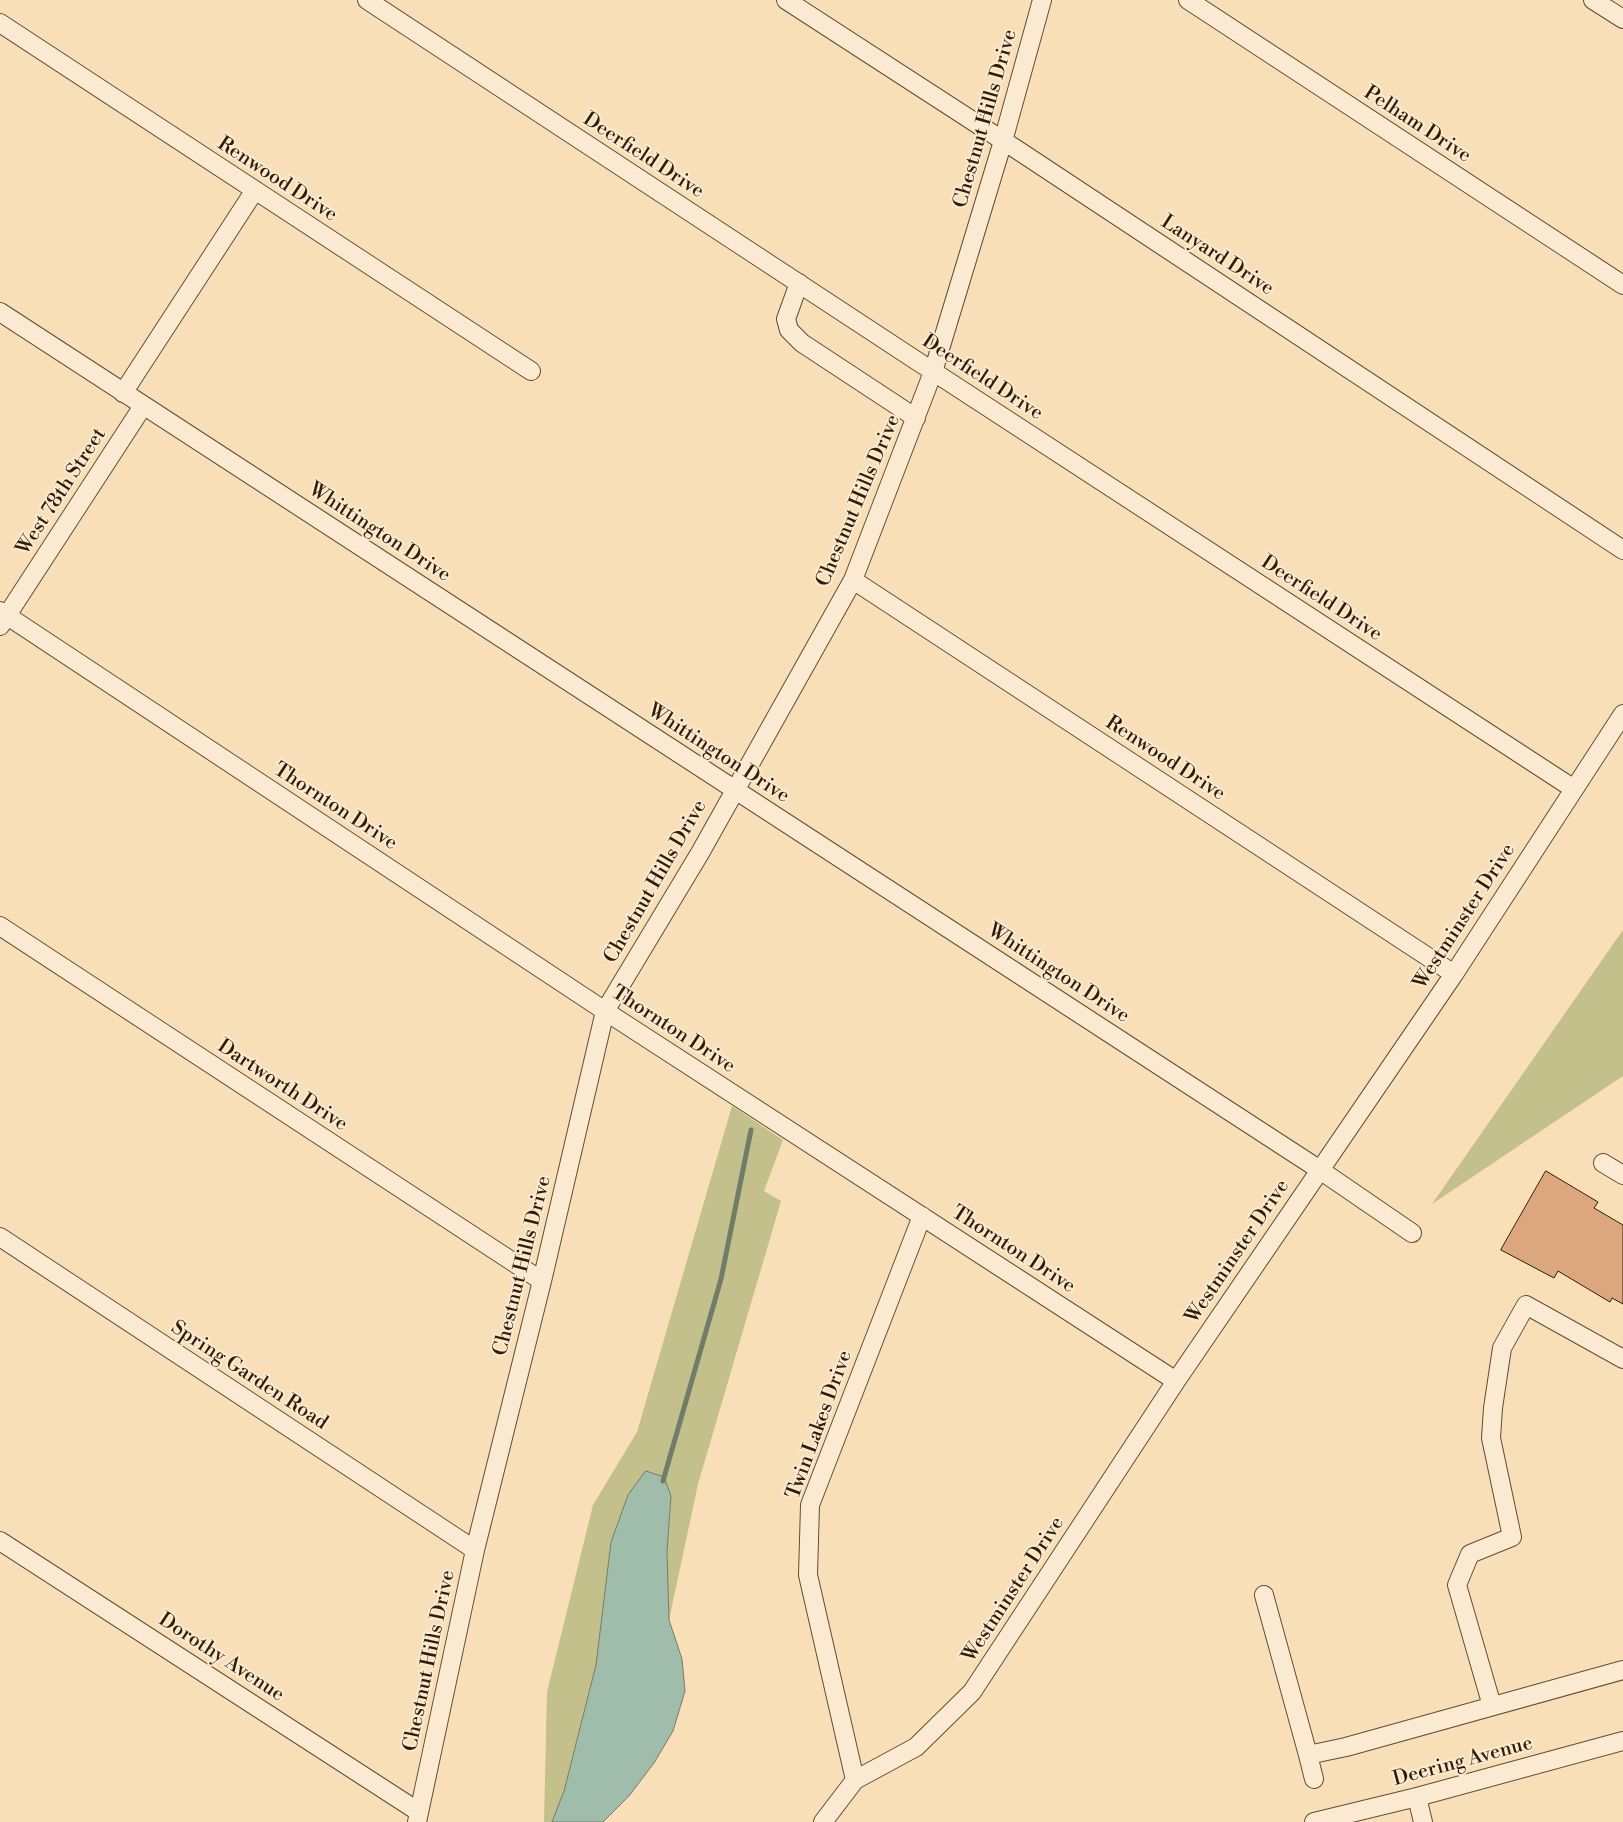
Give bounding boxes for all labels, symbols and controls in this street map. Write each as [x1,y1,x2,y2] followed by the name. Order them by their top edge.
[949,27,1023,211] street label: Chestnut Hills Drive
[1359,81,1475,169] street label: Pelham Drive
[578,108,708,204] street label: Deerfield Drive
[213,132,341,228] street label: Renwood Drive
[1156,211,1278,301] street label: Lanyard Drive
[917,330,1047,426] street label: Deerfield Drive
[812,411,906,591] street label: Chestnut Hills Drive
[12,424,112,560] street label: West 78th Street
[303,478,455,588] street label: Whittington Drive
[1256,551,1386,647] street label: Deerfield Drive
[642,699,794,809] street label: Whittington Drive
[1101,711,1229,807] street label: Renwood Drive
[269,758,401,856] street label: Thornton Drive
[599,796,713,968] street label: Chestnut Hills Drive
[1409,840,1521,994] street label: Westminster Drive
[982,919,1134,1029] street label: Whittington Drive
[607,981,739,1079] street label: Thornton Drive
[212,1035,352,1137] street label: Dartworth Drive
[489,1174,557,1358] street label: Chestnut Hills Drive
[1181,1175,1295,1329] street label: Westminster Drive
[947,1201,1079,1299] street label: Thornton Drive
[166,1316,332,1436] street label: Spring Garden Road
[782,1347,858,1503] street label: Twin Lakes Drive
[958,1513,1070,1667] street label: Westminster Drive
[399,1568,461,1754] street label: Chestnut Hills Drive
[154,1608,288,1708] street label: Dorothy Avenue
[1390,1732,1536,1792] street label: Deering Avenue

